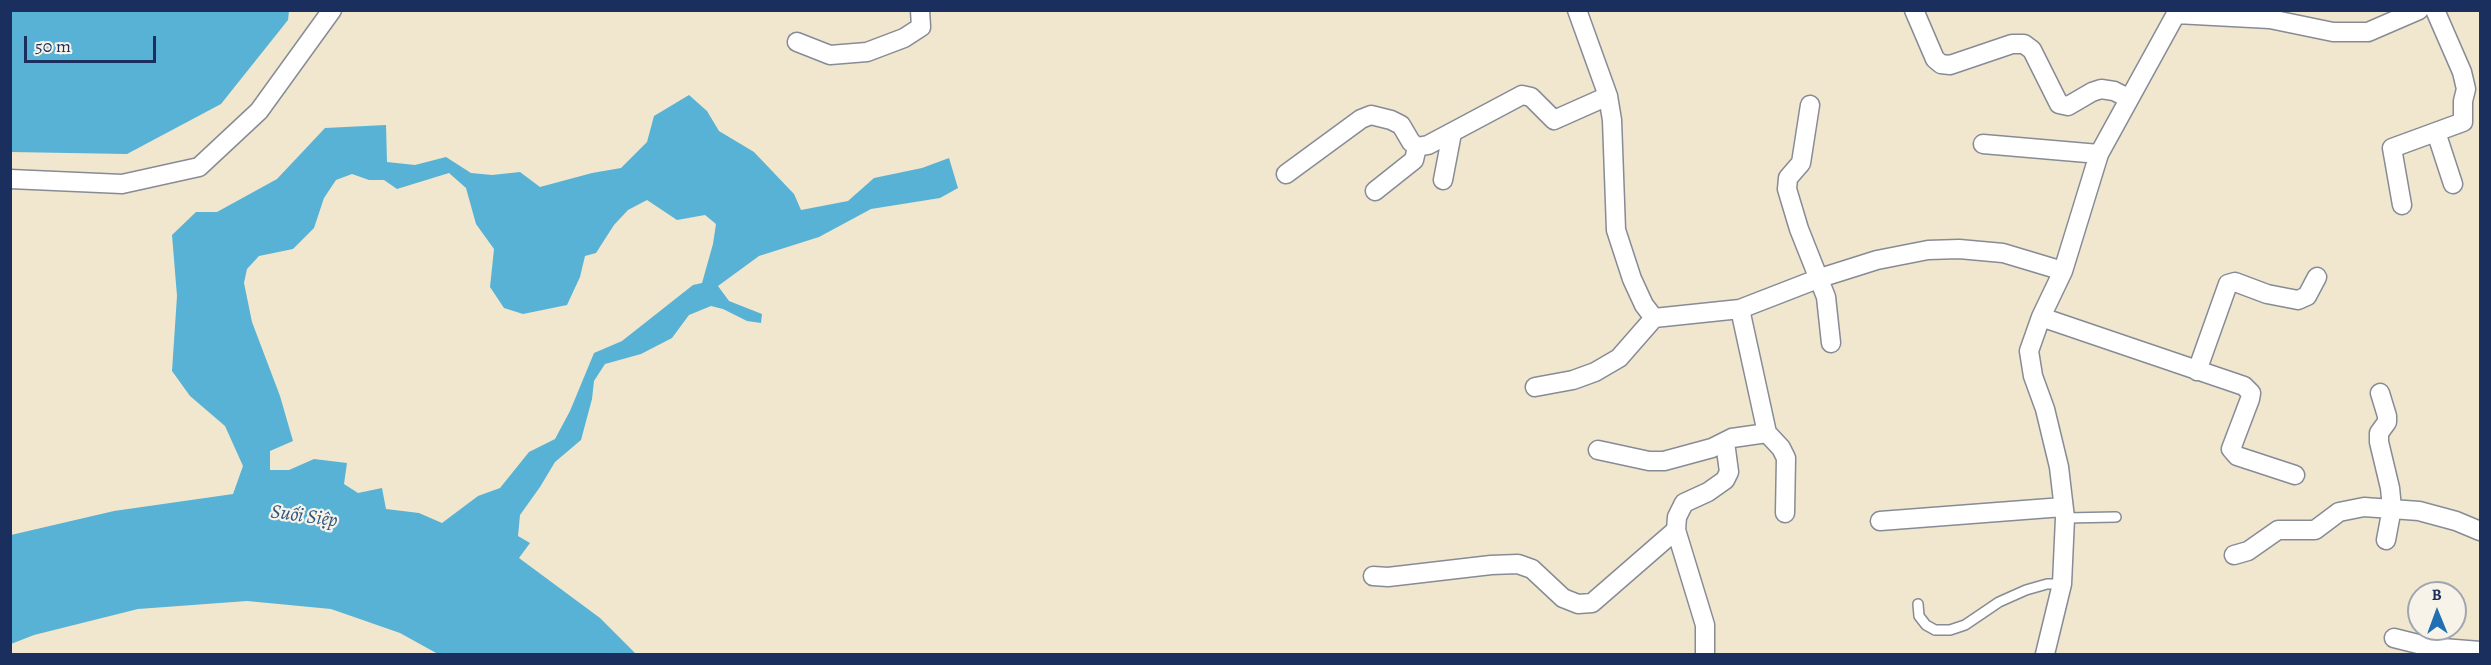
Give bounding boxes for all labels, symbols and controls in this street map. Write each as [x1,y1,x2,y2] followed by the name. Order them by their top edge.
[27,24,159,62] scale bar
[35,34,71,58] text: 50 m
[269,500,339,534] water label: Suối Siệp
[2407,581,2467,641] north arrow
[2431,584,2442,606] text: B

